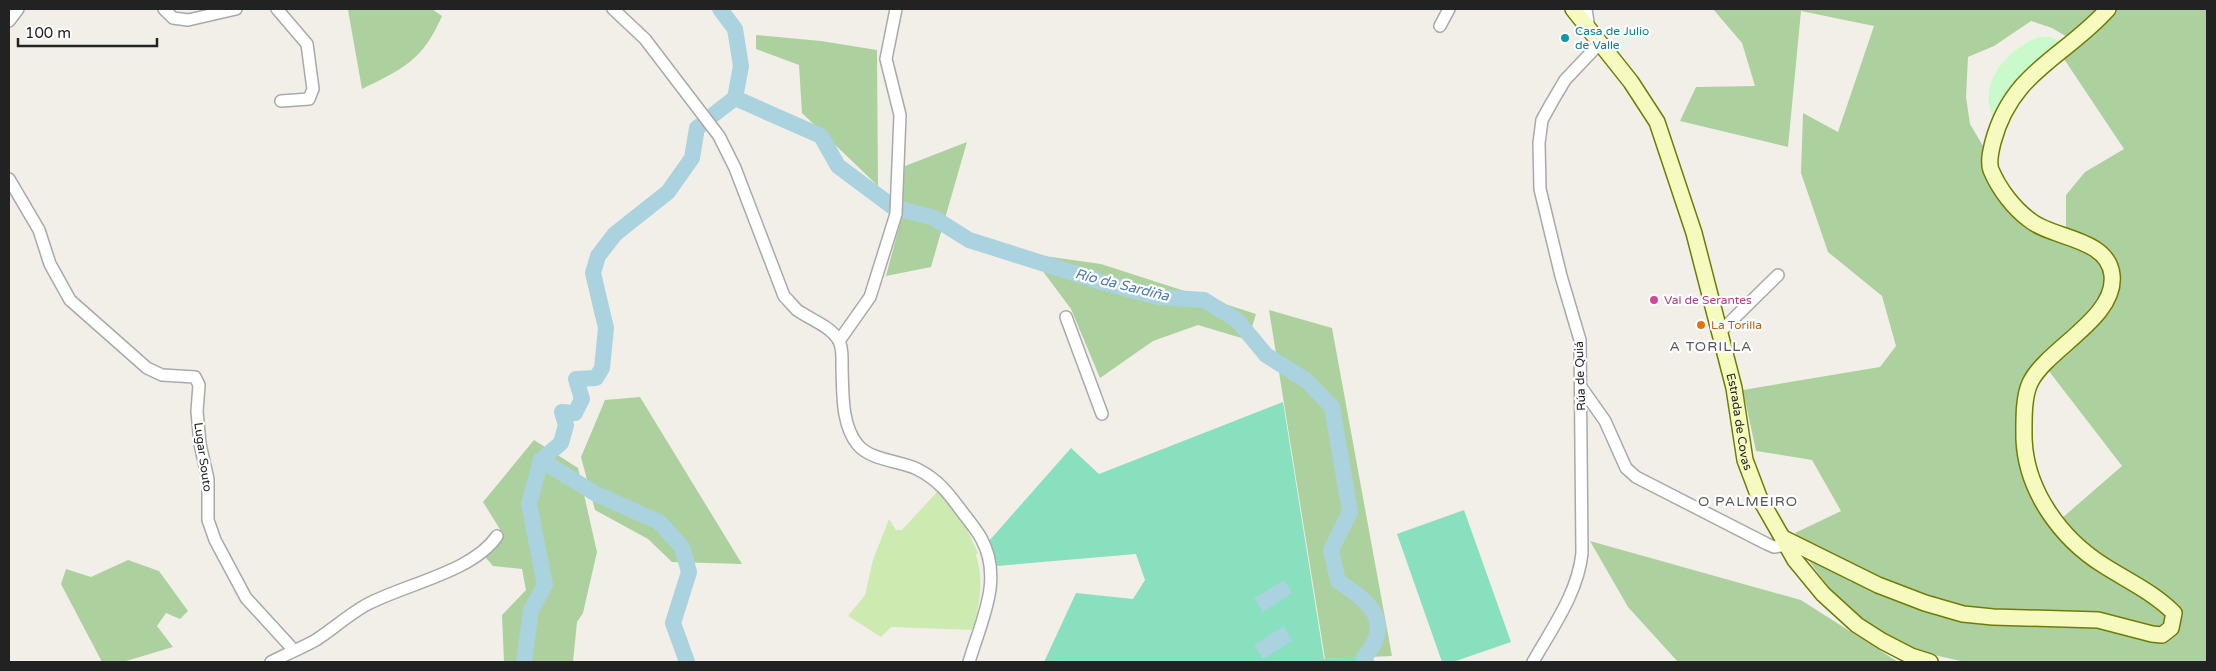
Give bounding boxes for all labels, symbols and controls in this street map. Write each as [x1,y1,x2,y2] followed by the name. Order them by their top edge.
[18,15,156,47] scale bar
[25,24,71,42] text: 100 m
[1575,24,1649,52] place label: Casa de Julio de Valle
[1559,32,1571,44] marker: Casa de Julio de Valle
[1073,265,1172,305] water label: Río da Sardiña
[1664,293,1752,307] place label: Val de Serantes
[1648,294,1660,306] marker: Val de Serantes
[1711,318,1762,332] place label: La Torilla
[1695,319,1707,331] marker: La Torilla
[1670,338,1752,355] district label: A TORILLA
[1572,341,1588,411] street label: Rúa de Quiá
[1723,372,1755,472] street label: Estrada de Covas
[191,421,215,493] street label: Lugar Souto
[1698,493,1798,510] district label: O PALMEIRO

